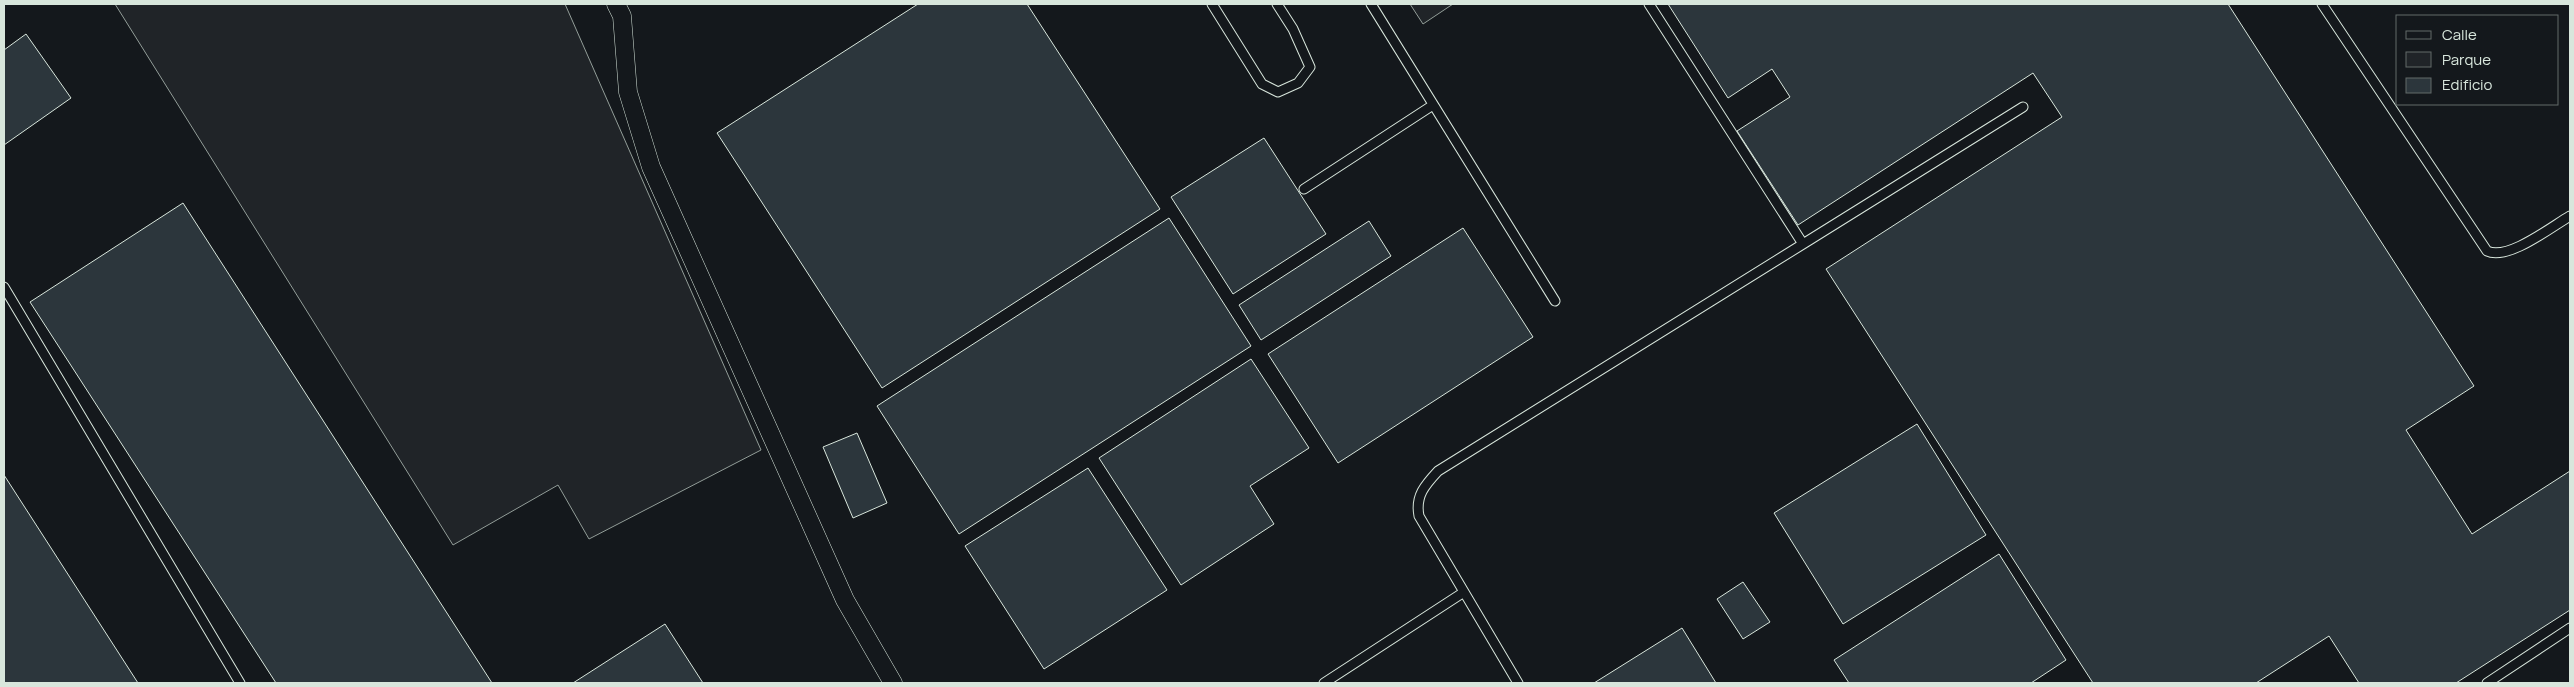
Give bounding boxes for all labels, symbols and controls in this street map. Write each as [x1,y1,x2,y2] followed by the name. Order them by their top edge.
[2396,15,2559,105] legend
[2442,24,2477,45] text: Calle
[2442,49,2491,70] text: Parque
[2442,74,2493,95] text: Edificio

